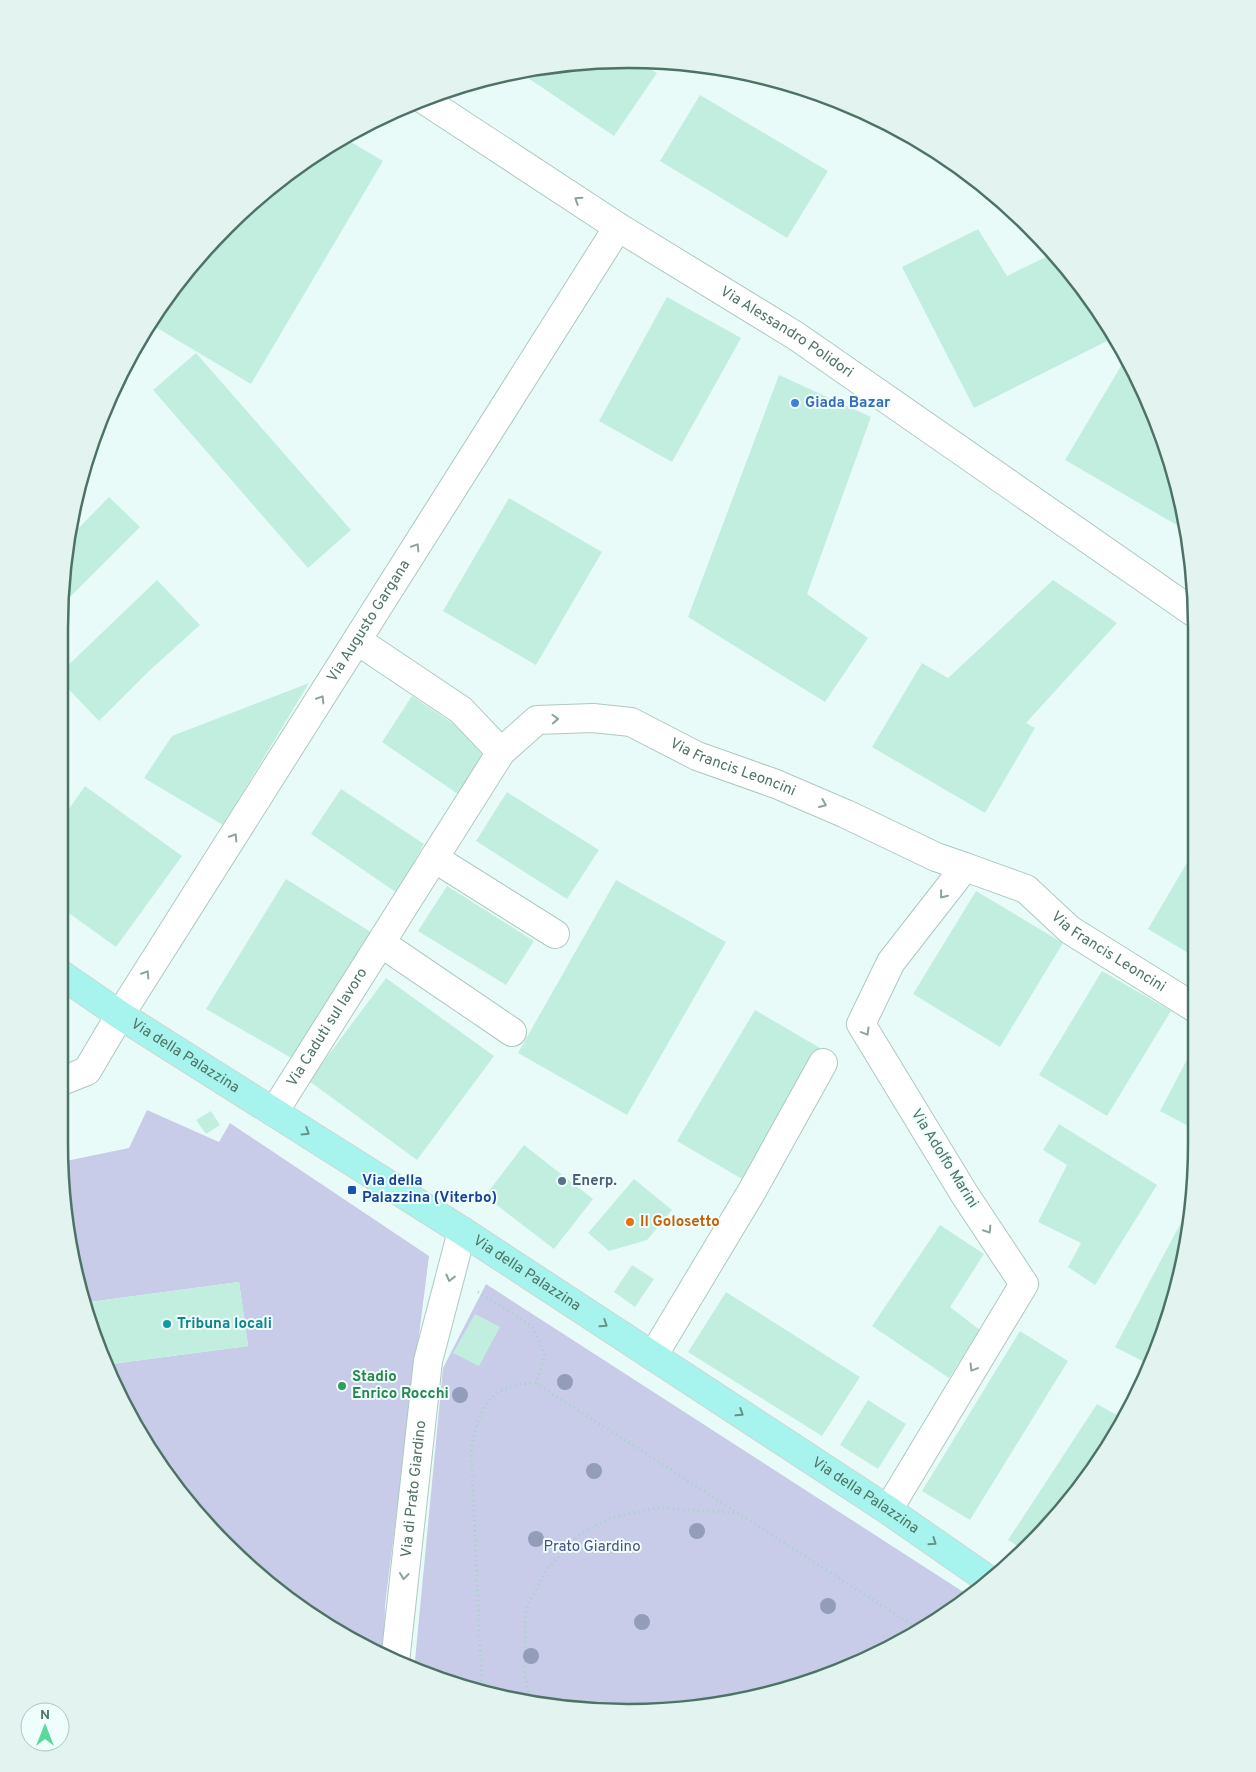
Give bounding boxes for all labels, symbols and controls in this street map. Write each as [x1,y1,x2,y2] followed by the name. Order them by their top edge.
[574,197,583,206] one-way arrow
[716,282,857,382] street label: Via Alessandro Polidori
[805,394,891,413] place label: Giada Bazar
[789,397,801,409] marker: Giada Bazar
[410,543,419,552] one-way arrow
[323,556,415,686] street label: Via Augusto Gargana
[315,696,324,705] one-way arrow
[551,714,559,725] one-way arrow
[666,734,799,801] street label: Via Francis Leoncini
[818,797,827,808] one-way arrow
[227,833,237,842] one-way arrow
[940,889,948,898] one-way arrow
[1047,907,1169,997] street label: Via Francis Leoncini
[283,964,372,1090] street label: Via Caduti sul lavoro
[140,970,150,979] one-way arrow
[127,1015,243,1098] street label: Via della Palazzina
[860,1027,870,1036] one-way arrow
[906,1106,982,1212] street label: Via Adolfo Marini
[300,1126,309,1135] one-way arrow
[362,1172,497,1208] place label: Via della Palazzina (Viterbo)
[572,1172,617,1191] place label: Enerp.
[556,1175,568,1187] marker: Enerp.
[346,1184,358,1196] marker: Via della Palazzina (Viterbo)
[640,1213,720,1232] place label: Il Golosetto
[624,1216,636,1228] marker: Il Golosetto
[982,1225,992,1234] one-way arrow
[469,1231,584,1316] street label: Via della Palazzina
[445,1273,456,1282] one-way arrow
[177,1315,272,1334] place label: Tribuna locali
[161,1318,173,1330] marker: Tribuna locali
[598,1318,608,1327] one-way arrow
[970,1362,980,1371] one-way arrow
[352,1368,449,1404] place label: Stadio Enrico Rocchi
[336,1380,348,1392] marker: Stadio Enrico Rocchi
[735,1407,744,1417] one-way arrow
[397,1419,431,1559] street label: Via di Prato Giardino
[808,1453,923,1538] street label: Via della Palazzina
[928,1536,937,1545] one-way arrow
[543,1538,641,1557] park label: Prato Giardino
[399,1572,410,1580] one-way arrow
[20,1702,70,1752] north arrow
[40,1707,50,1724] text: N

